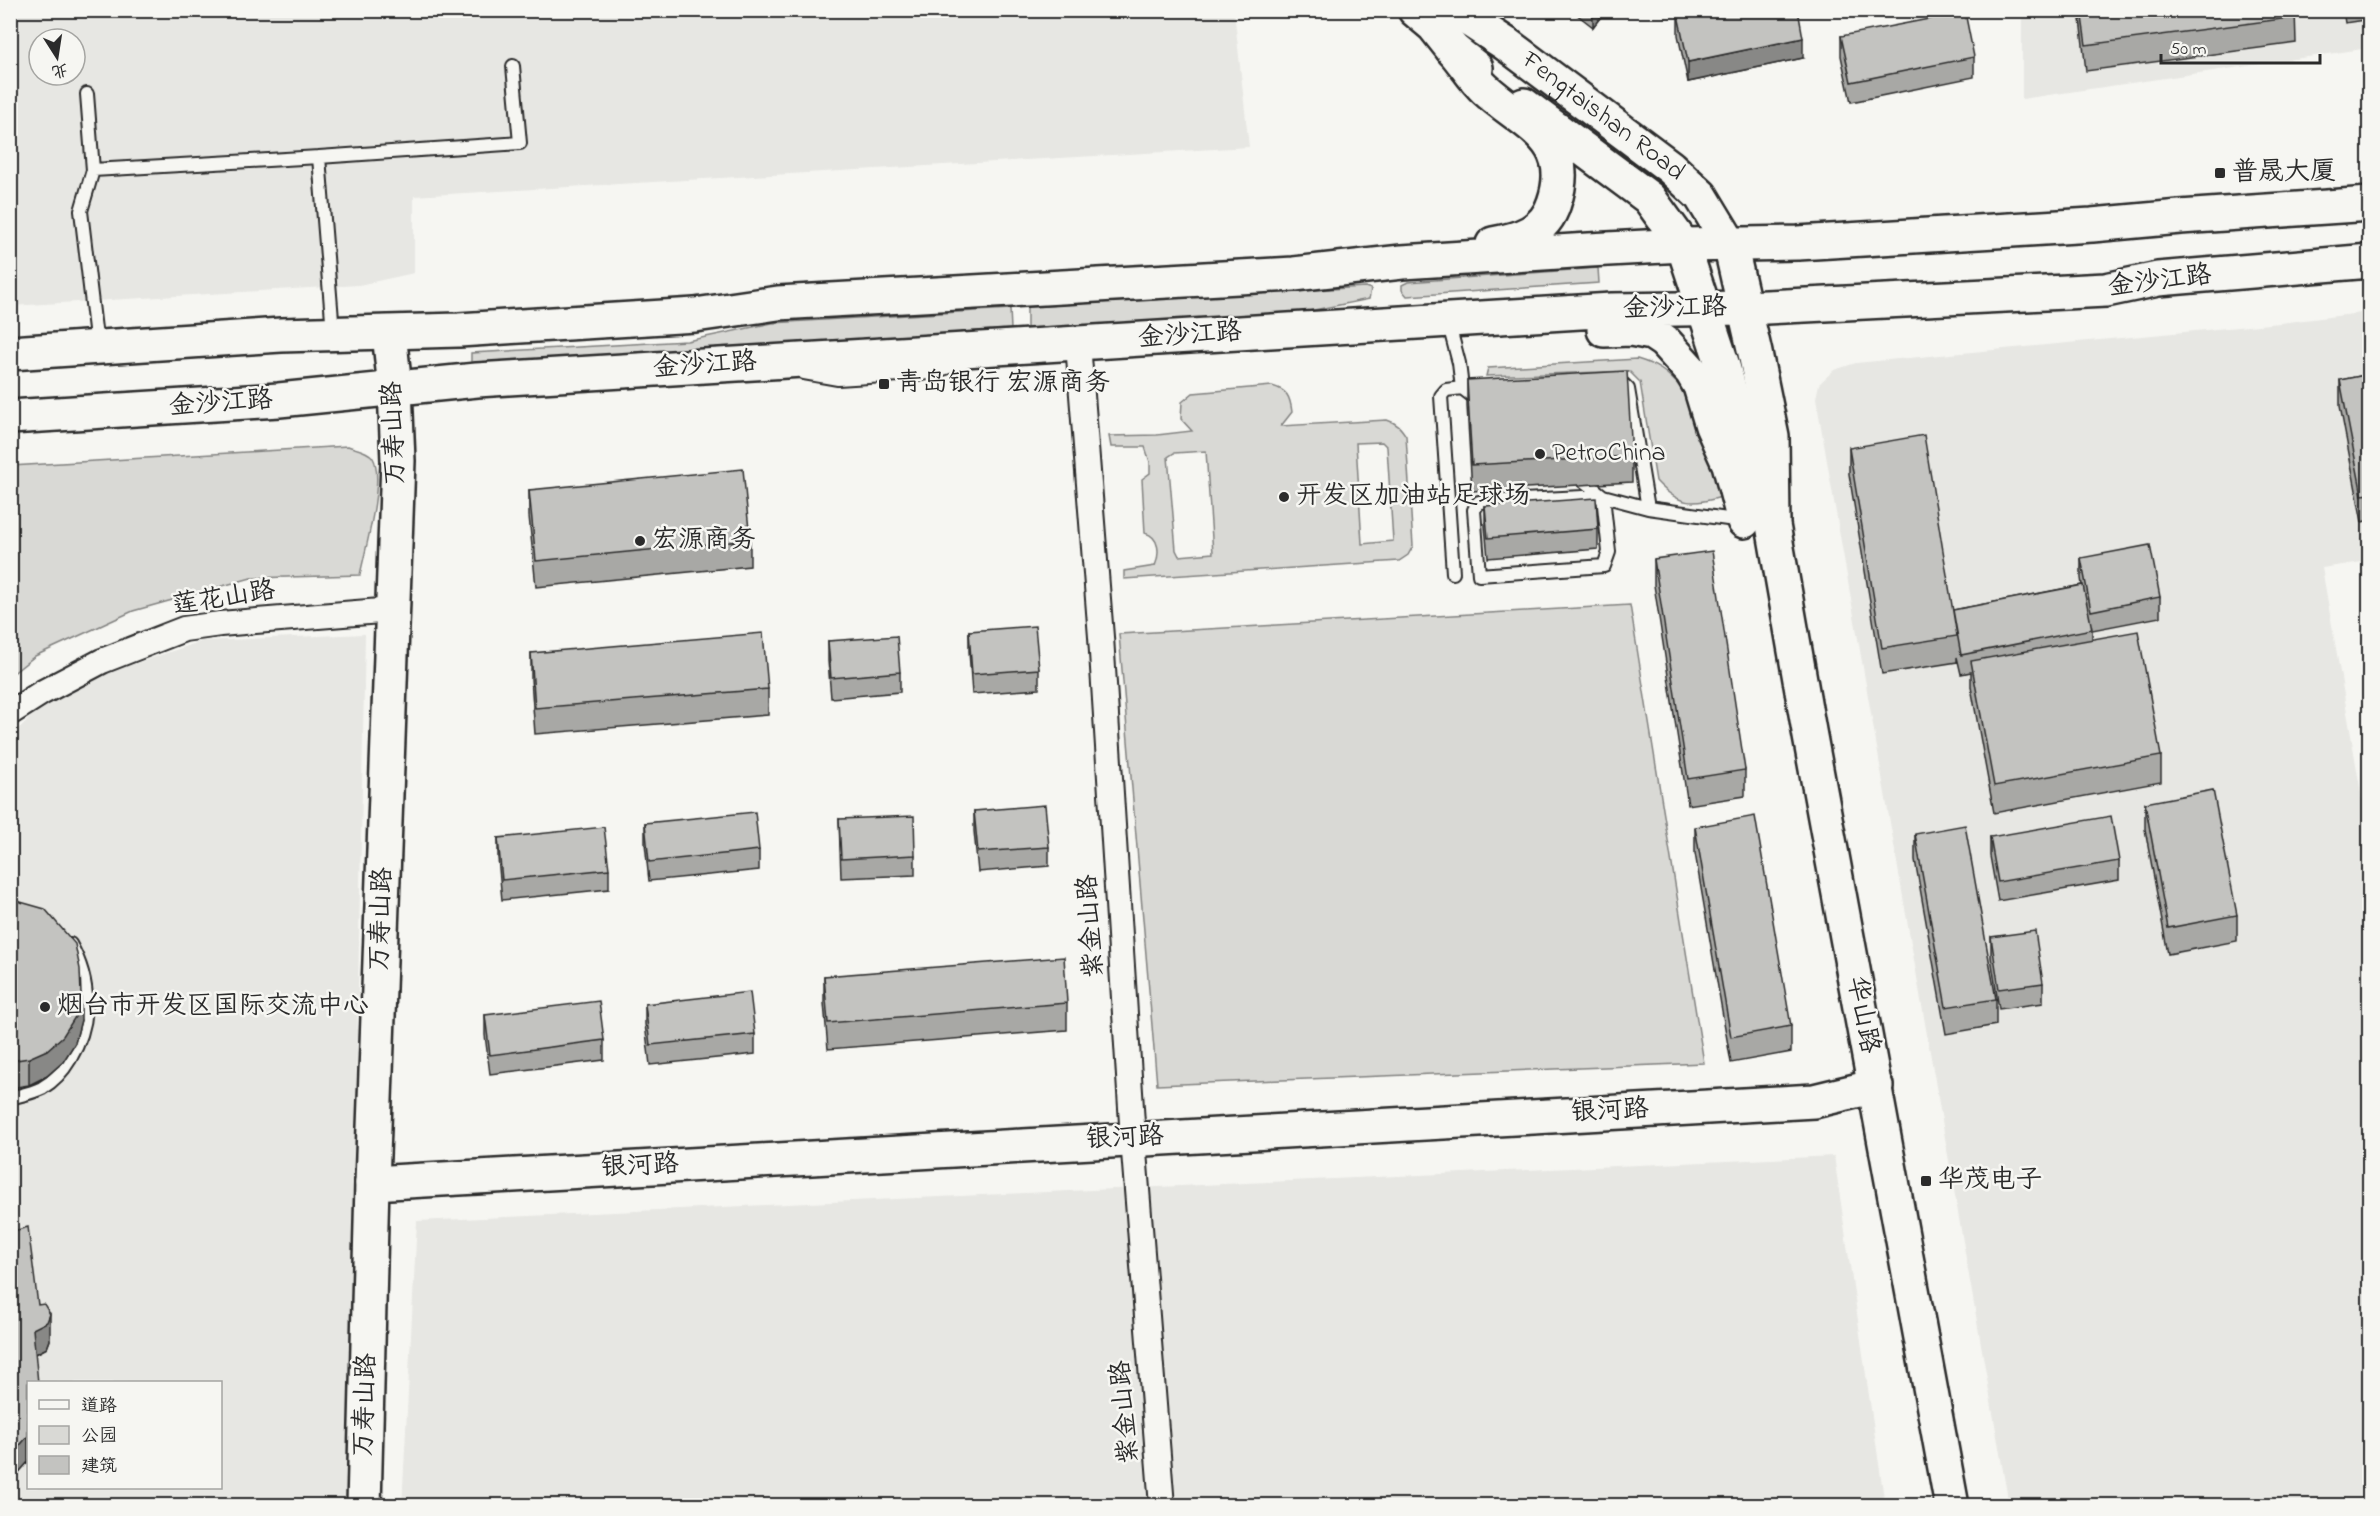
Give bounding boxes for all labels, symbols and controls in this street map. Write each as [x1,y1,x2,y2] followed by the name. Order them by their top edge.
[27,27,87,87] north arrow
[2161,27,2320,65] scale bar
[2170,37,2207,63] text: 50 m
[1512,42,1693,191] street label: Fengtaishan Road
[49,56,70,83] text: 北
[2232,154,2336,192] place label: 普晟大厦
[2213,166,2227,180] marker: 普晟大厦
[2106,257,2214,307] street label: 金沙江路
[1623,289,1727,329] street label: 金沙江路
[1137,313,1243,359] street label: 金沙江路
[652,343,758,389] street label: 金沙江路
[896,365,1111,403] place label: 青岛银行 宏源商务
[877,377,891,391] marker: 青岛银行 宏源商务
[374,380,416,486] street label: 万寿山路
[168,381,274,427] street label: 金沙江路
[1552,435,1666,473] place label: PetroChina
[1533,447,1547,461] marker: PetroChina
[1296,478,1530,516] place label: 开发区加油站足球场
[1277,490,1291,504] marker: 开发区加油站足球场
[652,522,756,560] place label: 宏源商务
[633,534,647,548] marker: 宏源商务
[170,572,278,626] street label: 莲花山路
[361,866,403,972] street label: 万寿山路
[1069,873,1115,979] street label: 紫金山路
[1836,973,1888,1057] street label: 华山路
[57,988,369,1026] place label: 烟台市开发区国际交流中心
[38,1000,52,1014] marker: 烟台市开发区国际交流中心
[1570,1091,1650,1133] street label: 银河路
[1085,1118,1165,1160] street label: 银河路
[600,1146,680,1188] street label: 银河路
[1938,1162,2042,1200] place label: 华茂电子
[1919,1174,1933,1188] marker: 华茂电子
[345,1352,387,1458] street label: 万寿山路
[1103,1359,1149,1465] street label: 紫金山路
[27,1381,222,1489] legend
[81,1394,117,1420] text: 道路
[81,1424,117,1450] text: 公园
[81,1454,117,1480] text: 建筑

